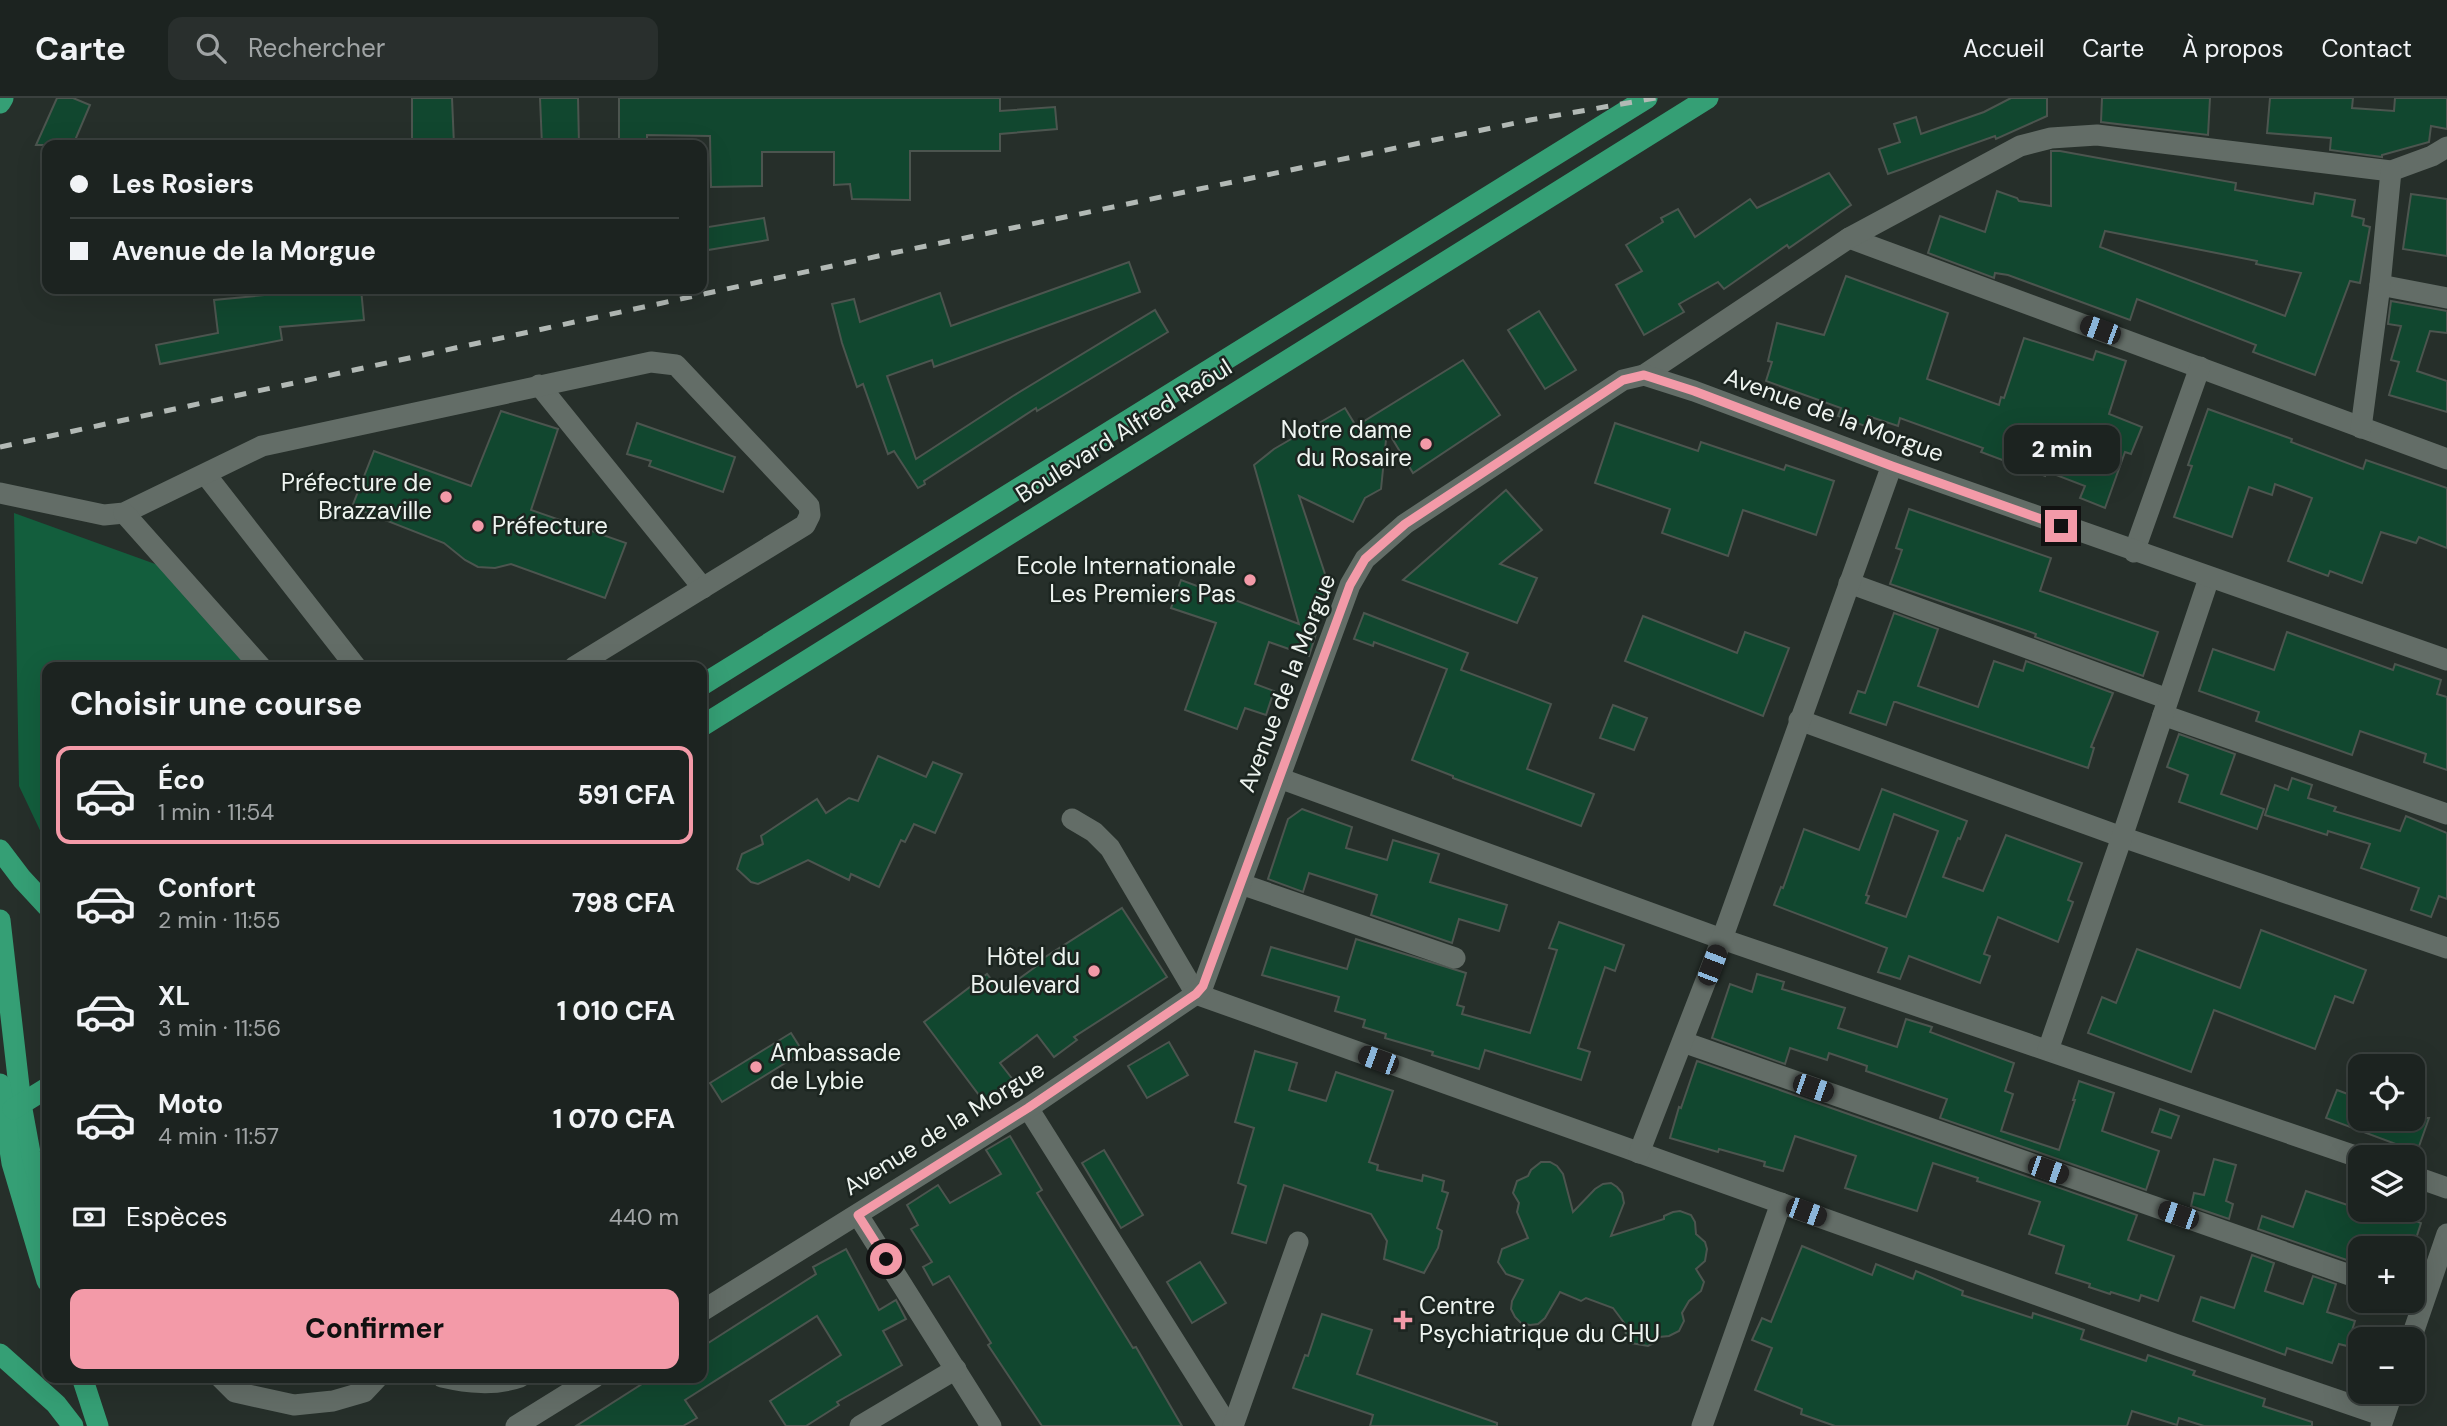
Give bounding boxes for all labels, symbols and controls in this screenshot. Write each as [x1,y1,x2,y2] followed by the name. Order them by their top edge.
[168,17,658,80] search box
[35,27,126,70] text: Carte
[192,29,230,67] icon: search
[248,31,385,65] text: Rechercher
[1963,33,2044,64] text: Accueil
[2082,33,2144,64] text: Carte
[2182,33,2284,64] text: À propos
[2322,33,2412,64] text: Contact
[112,167,254,201] text: Les Rosiers
[112,234,376,268] text: Avenue de la Morgue
[2077,313,2124,347] car
[1010,351,1238,510] street label: Boulevard Alfred Raôul
[1720,360,1948,469] street label: Avenue de la Morgue
[1281,414,1412,473] place label: Notre dame du Rosaire
[2003,424,2119,474] callout: 2 min
[2031,434,2093,464] text: 2 min
[1418,436,1434,452] marker: Notre dame du Rosaire
[281,467,432,526] place label: Préfecture de Brazzaville
[438,489,454,505] marker: Préfecture de Brazzaville
[492,510,608,541] place label: Préfecture
[2045,510,2077,542] route end
[470,518,486,534] marker: Préfecture
[1016,550,1236,609] place label: Ecole Internationale Les Premiers Pas
[1231,569,1342,796] street label: Avenue de la Morgue
[1242,572,1258,588] marker: Ecole Internationale Les Premiers Pas
[70,683,362,725] text: Choisir une course
[158,763,205,797] text: Éco
[74,764,137,827] icon: car
[577,778,675,812] text: 591 CFA
[158,797,274,827] text: 1 min · 11:54
[158,871,256,905] text: Confort
[74,872,137,935] icon: car
[572,886,675,920] text: 798 CFA
[158,905,280,935] text: 2 min · 11:55
[970,941,1080,1000] place label: Hôtel du Boulevard
[1695,942,1730,988] car
[1086,963,1102,979] marker: Hôtel du Boulevard
[158,979,190,1013] text: XL
[74,980,137,1043] icon: car
[557,994,675,1028] text: 1 010 CFA
[158,1013,281,1043] text: 3 min · 11:56
[770,1037,901,1096] place label: Ambassade de Lybie
[1355,1043,1402,1077] car
[837,1053,1050,1202] street label: Avenue de la Morgue
[2348,1054,2425,1404] map controls
[2348,1054,2425,1131] button: locate
[748,1059,764,1075] marker: Ambassade de Lybie
[1790,1071,1837,1105] car
[158,1087,223,1121] text: Moto
[74,1088,137,1151] icon: car
[553,1102,675,1136] text: 1 070 CFA
[158,1121,279,1151] text: 4 min · 11:57
[2348,1145,2425,1222] button: layers
[2025,1153,2072,1187] car
[1783,1195,1830,1229] car
[70,1198,108,1236] icon: cash
[2155,1198,2202,1232] car
[126,1200,227,1234] text: Espèces
[609,1202,679,1232] text: 440 m
[2348,1236,2425,1313] button: +
[870,1243,902,1275] route start
[70,1289,679,1369] button: Confirmer
[1419,1290,1660,1349] place label: Centre Psychiatrique du CHU
[1393,1310,1413,1330] marker: Centre Psychiatrique du CHU
[2348,1327,2425,1404] button: −

